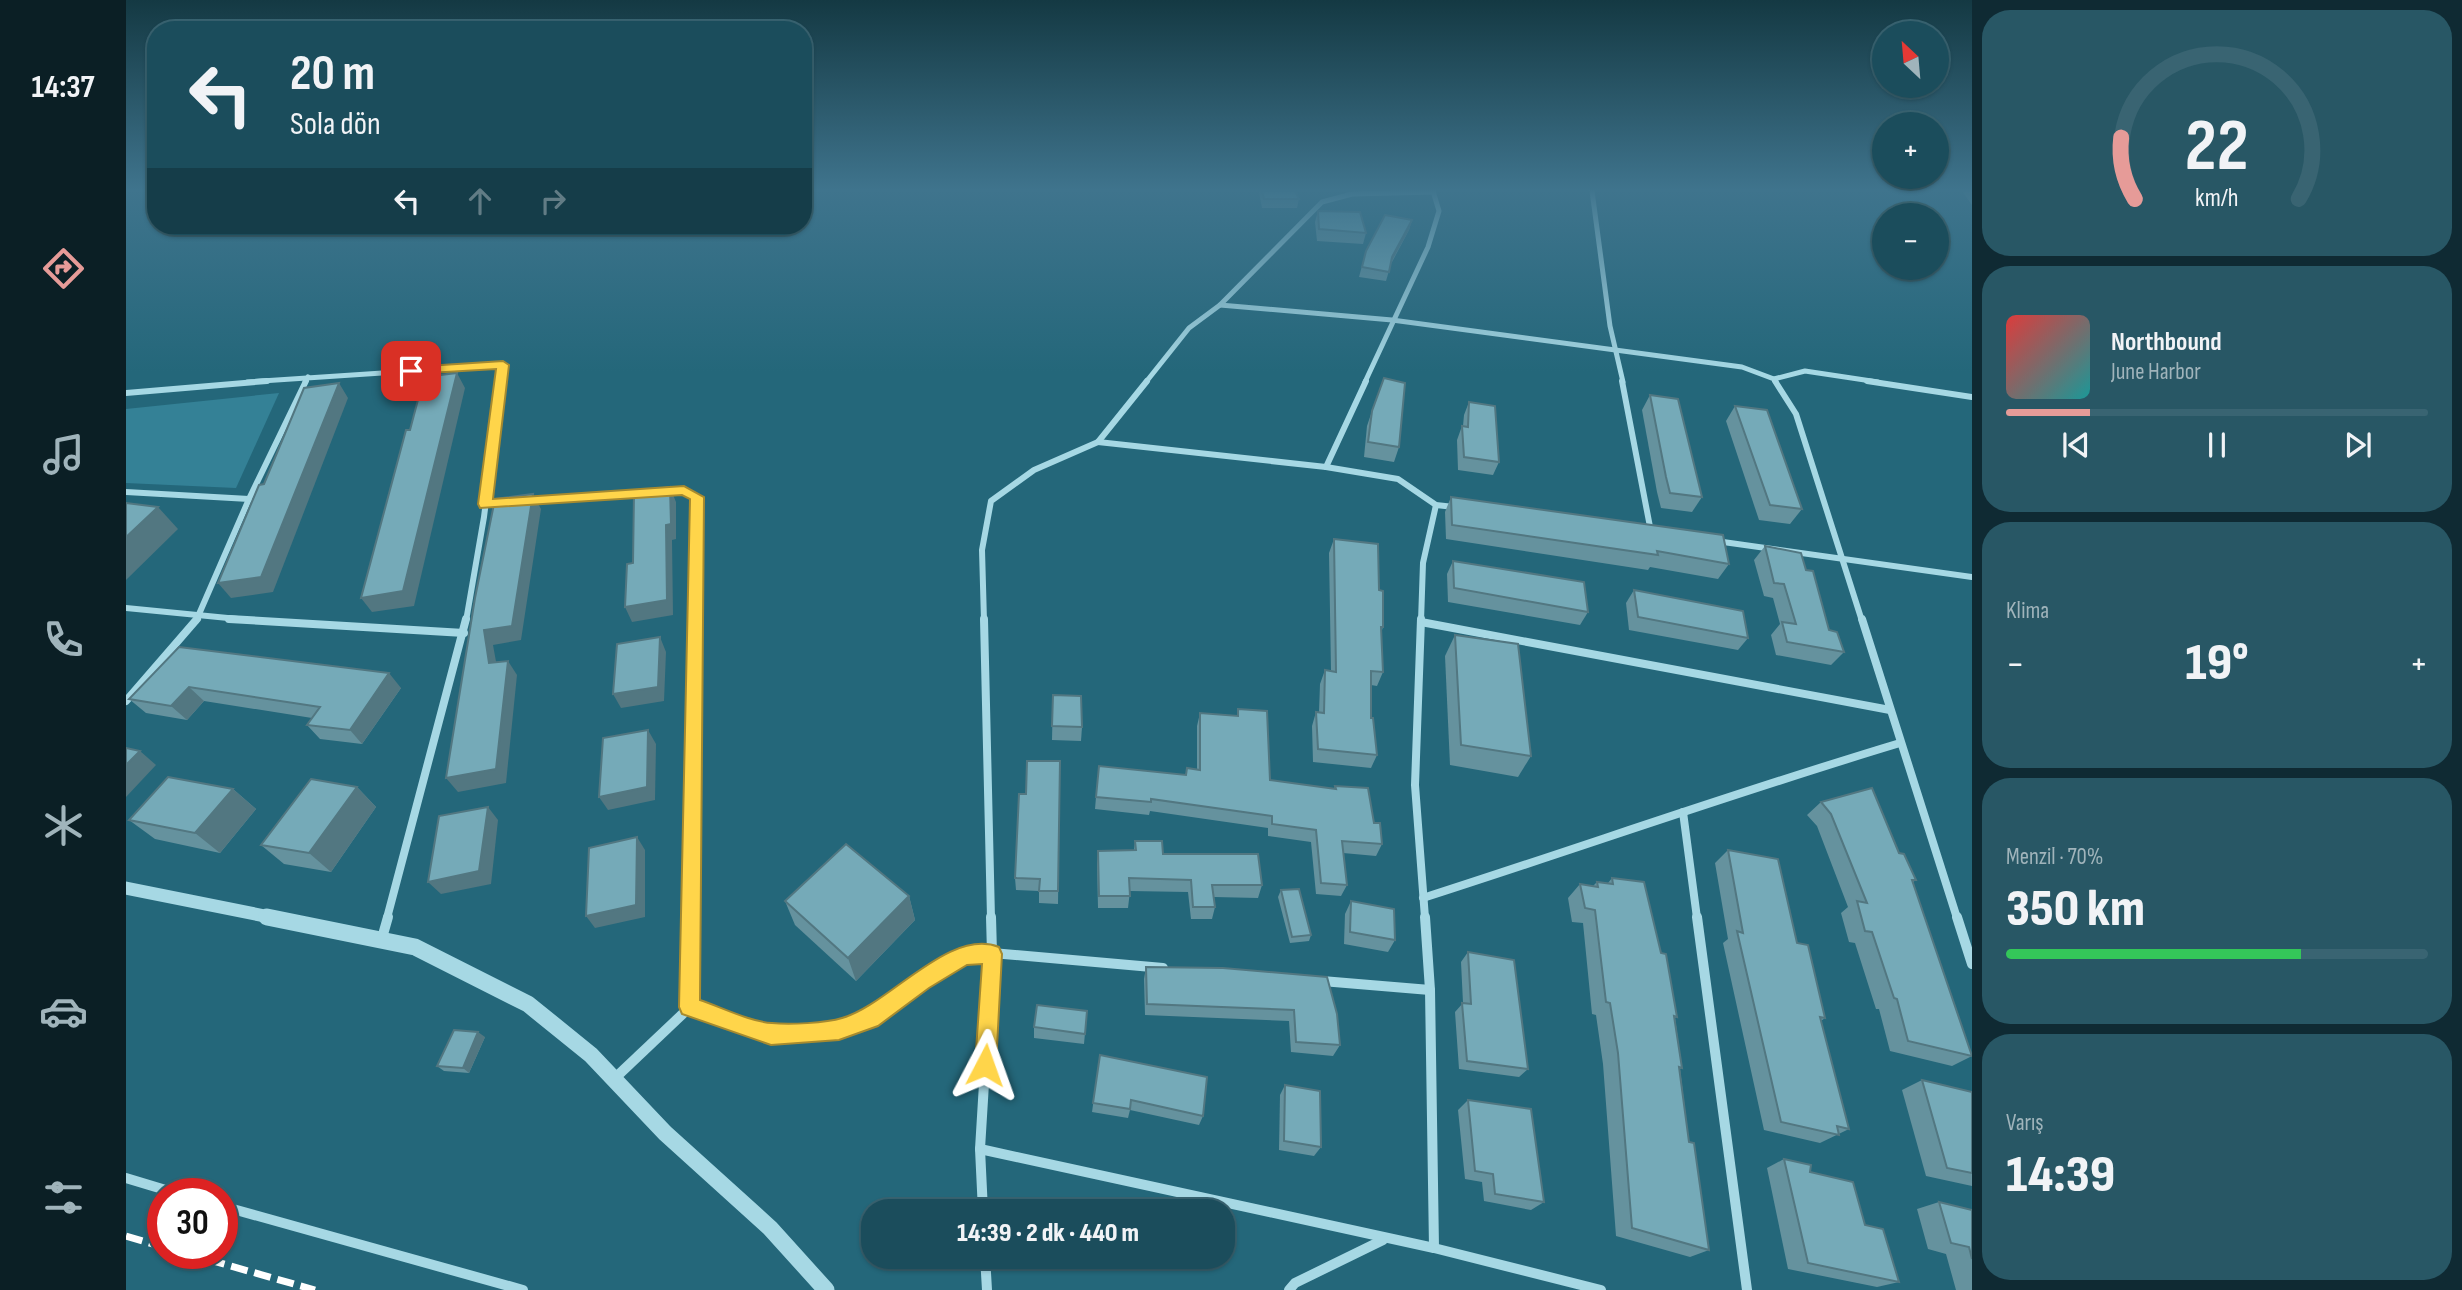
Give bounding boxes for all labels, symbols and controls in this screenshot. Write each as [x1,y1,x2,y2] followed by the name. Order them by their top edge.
[1872,21,1950,98] north arrow
[1872,21,1949,280] map controls
[290,45,375,104] text: 20 m
[175,49,266,140] icon: left
[31,68,95,107] text: 14:37
[2185,103,2249,191] text: 22
[290,105,381,144] text: Sola dön
[1872,112,1949,189] button: +
[388,182,426,220] icon: left
[461,182,499,220] icon: ahead
[534,182,572,220] icon: right
[2195,183,2239,214] text: km/h
[1872,203,1949,280] button: −
[39,244,88,293] icon: directions
[2111,327,2222,358] text: Northbound
[381,341,441,401] pin
[392,352,430,390] icon: arrive
[2111,358,2201,386] text: June Harbor
[2057,426,2095,464] icon: previous
[2198,426,2236,464] icon: pause
[2339,426,2377,464] icon: next
[39,430,88,479] icon: music
[2006,597,2049,625] text: Klima
[39,615,88,664] icon: phone
[2185,632,2249,695] text: 19°
[2006,642,2025,687] text: −
[2409,642,2428,687] text: +
[39,801,88,850] icon: climate
[2006,843,2104,871] text: Menzil · 70%
[2006,878,2145,941] text: 350 km
[39,987,88,1036] icon: car
[948,1028,1022,1102] position arrow
[2006,1109,2044,1137] text: Varış
[2006,1144,2115,1207] text: 14:39
[39,1173,88,1222] icon: filters
[147,1178,238,1269] speed limit sign: 30
[957,1218,1139,1249] text: 14:39 · 2 dk · 440 m

